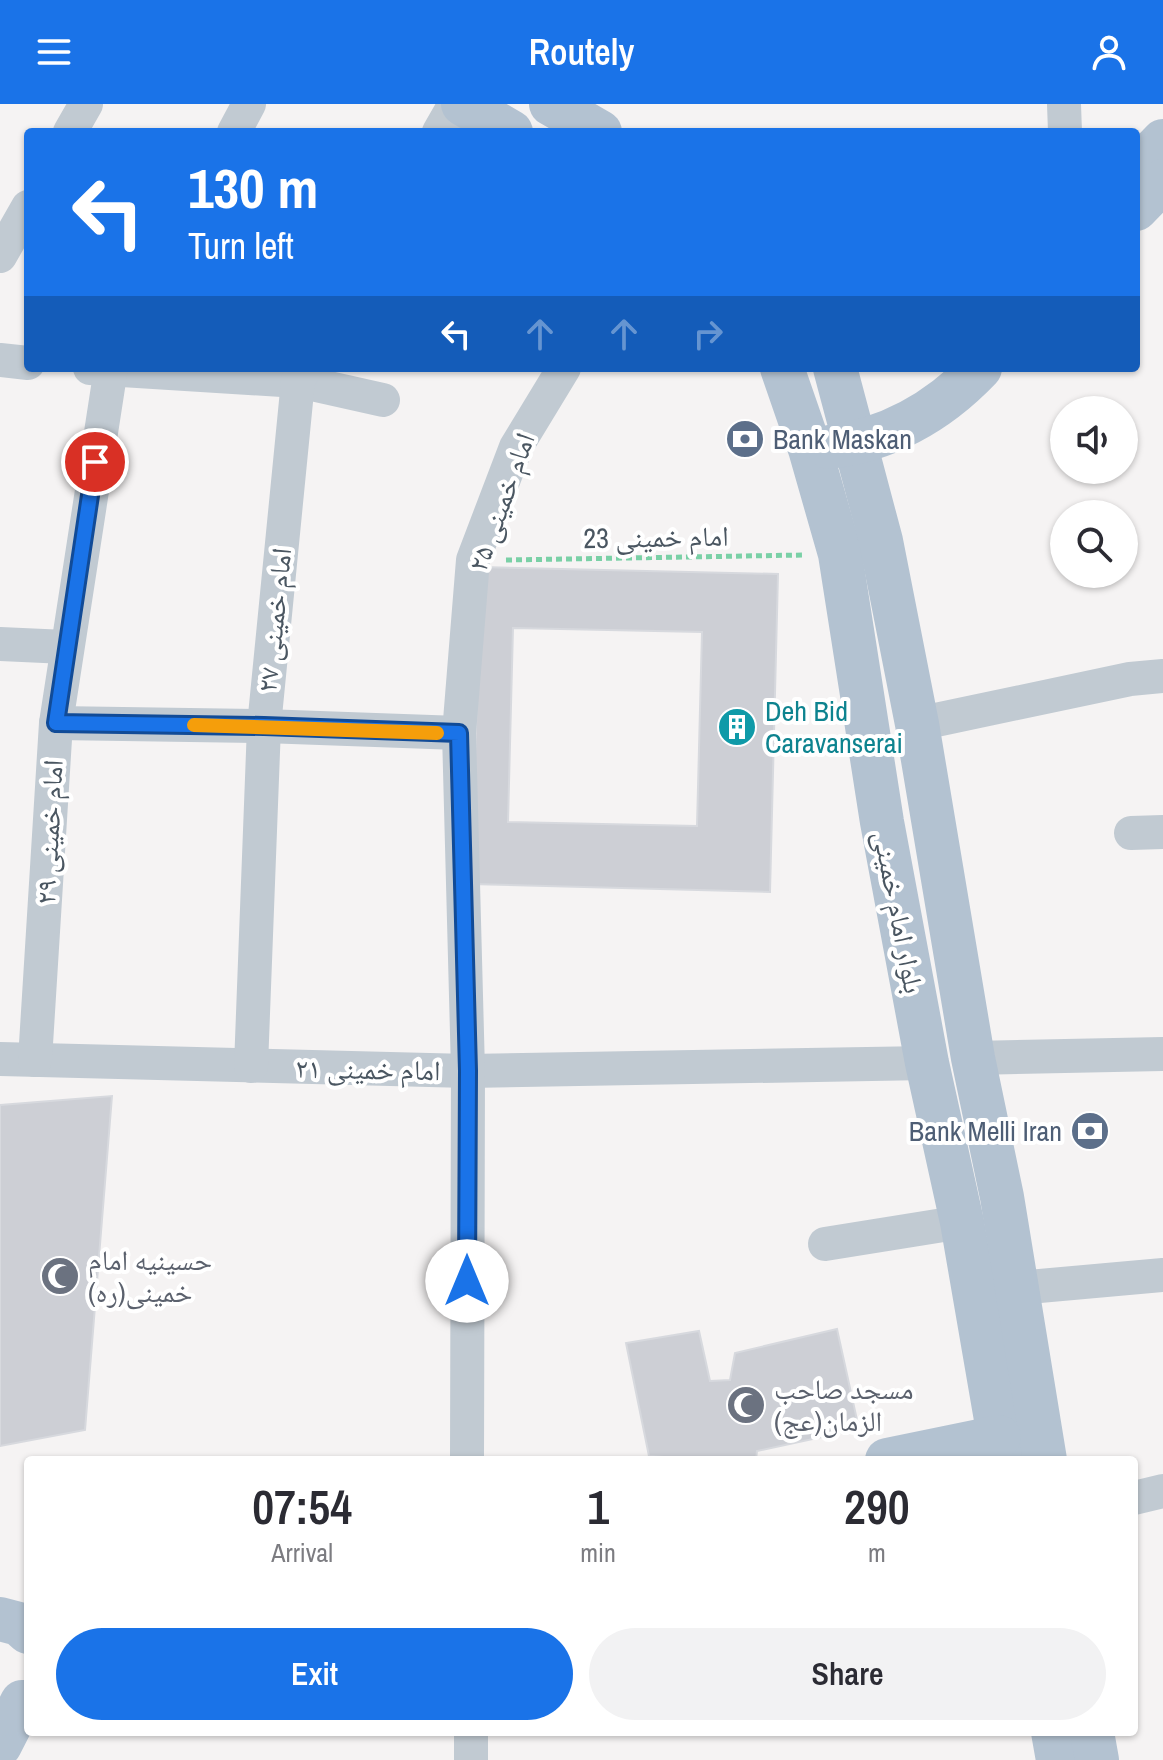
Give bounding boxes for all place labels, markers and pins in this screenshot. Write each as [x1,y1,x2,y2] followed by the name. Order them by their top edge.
[724,418,766,460] bank icon: Bank Maskan
[773,420,912,458] place label: Bank Maskan
[61,428,129,496] pin
[765,692,903,762] place label: Deh Bid Caravanserai
[716,706,758,748] building icon: Deh Bid Caravanserai
[1069,1110,1111,1152] bank icon: Bank Melli Iran
[909,1112,1062,1150] place label: Bank Melli Iran
[88,1241,212,1311] place label: حسینیه امام خمینی(ره)
[39,1255,81,1297] mosque icon: حسینیه امام خمینی(ره)
[774,1370,913,1440] place label: مسجد صاحب الزمان(عج)
[725,1384,767,1426] mosque icon: مسجد صاحب الزمان(عج)

